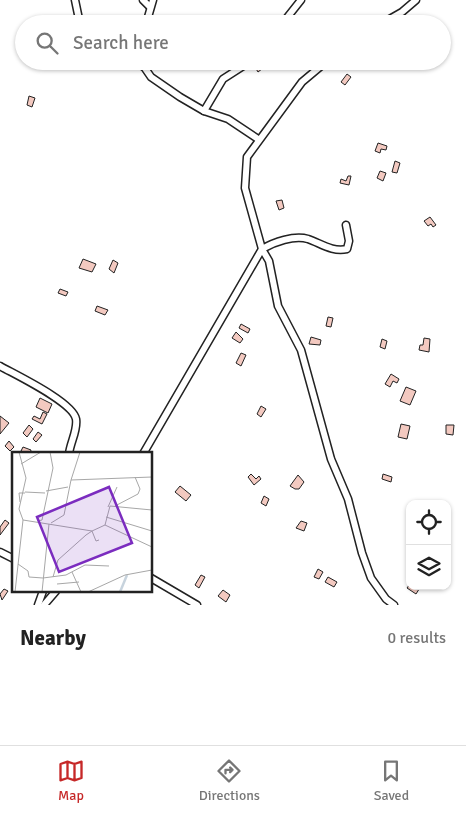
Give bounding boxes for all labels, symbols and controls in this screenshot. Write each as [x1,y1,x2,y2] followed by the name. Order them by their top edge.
[15,15,451,70] search box
[33,29,61,57] icon: search
[73,31,169,55] text: Search here
[12,452,152,592] inset map
[406,500,451,590] map controls
[406,500,451,545] button: locate
[406,545,451,590] button: layers
[20,625,86,651] text: Nearby
[387,628,446,648] text: 0 results
[57,757,85,804] tab: Map
[199,757,260,804] tab: Directions
[374,757,409,804] tab: Saved

